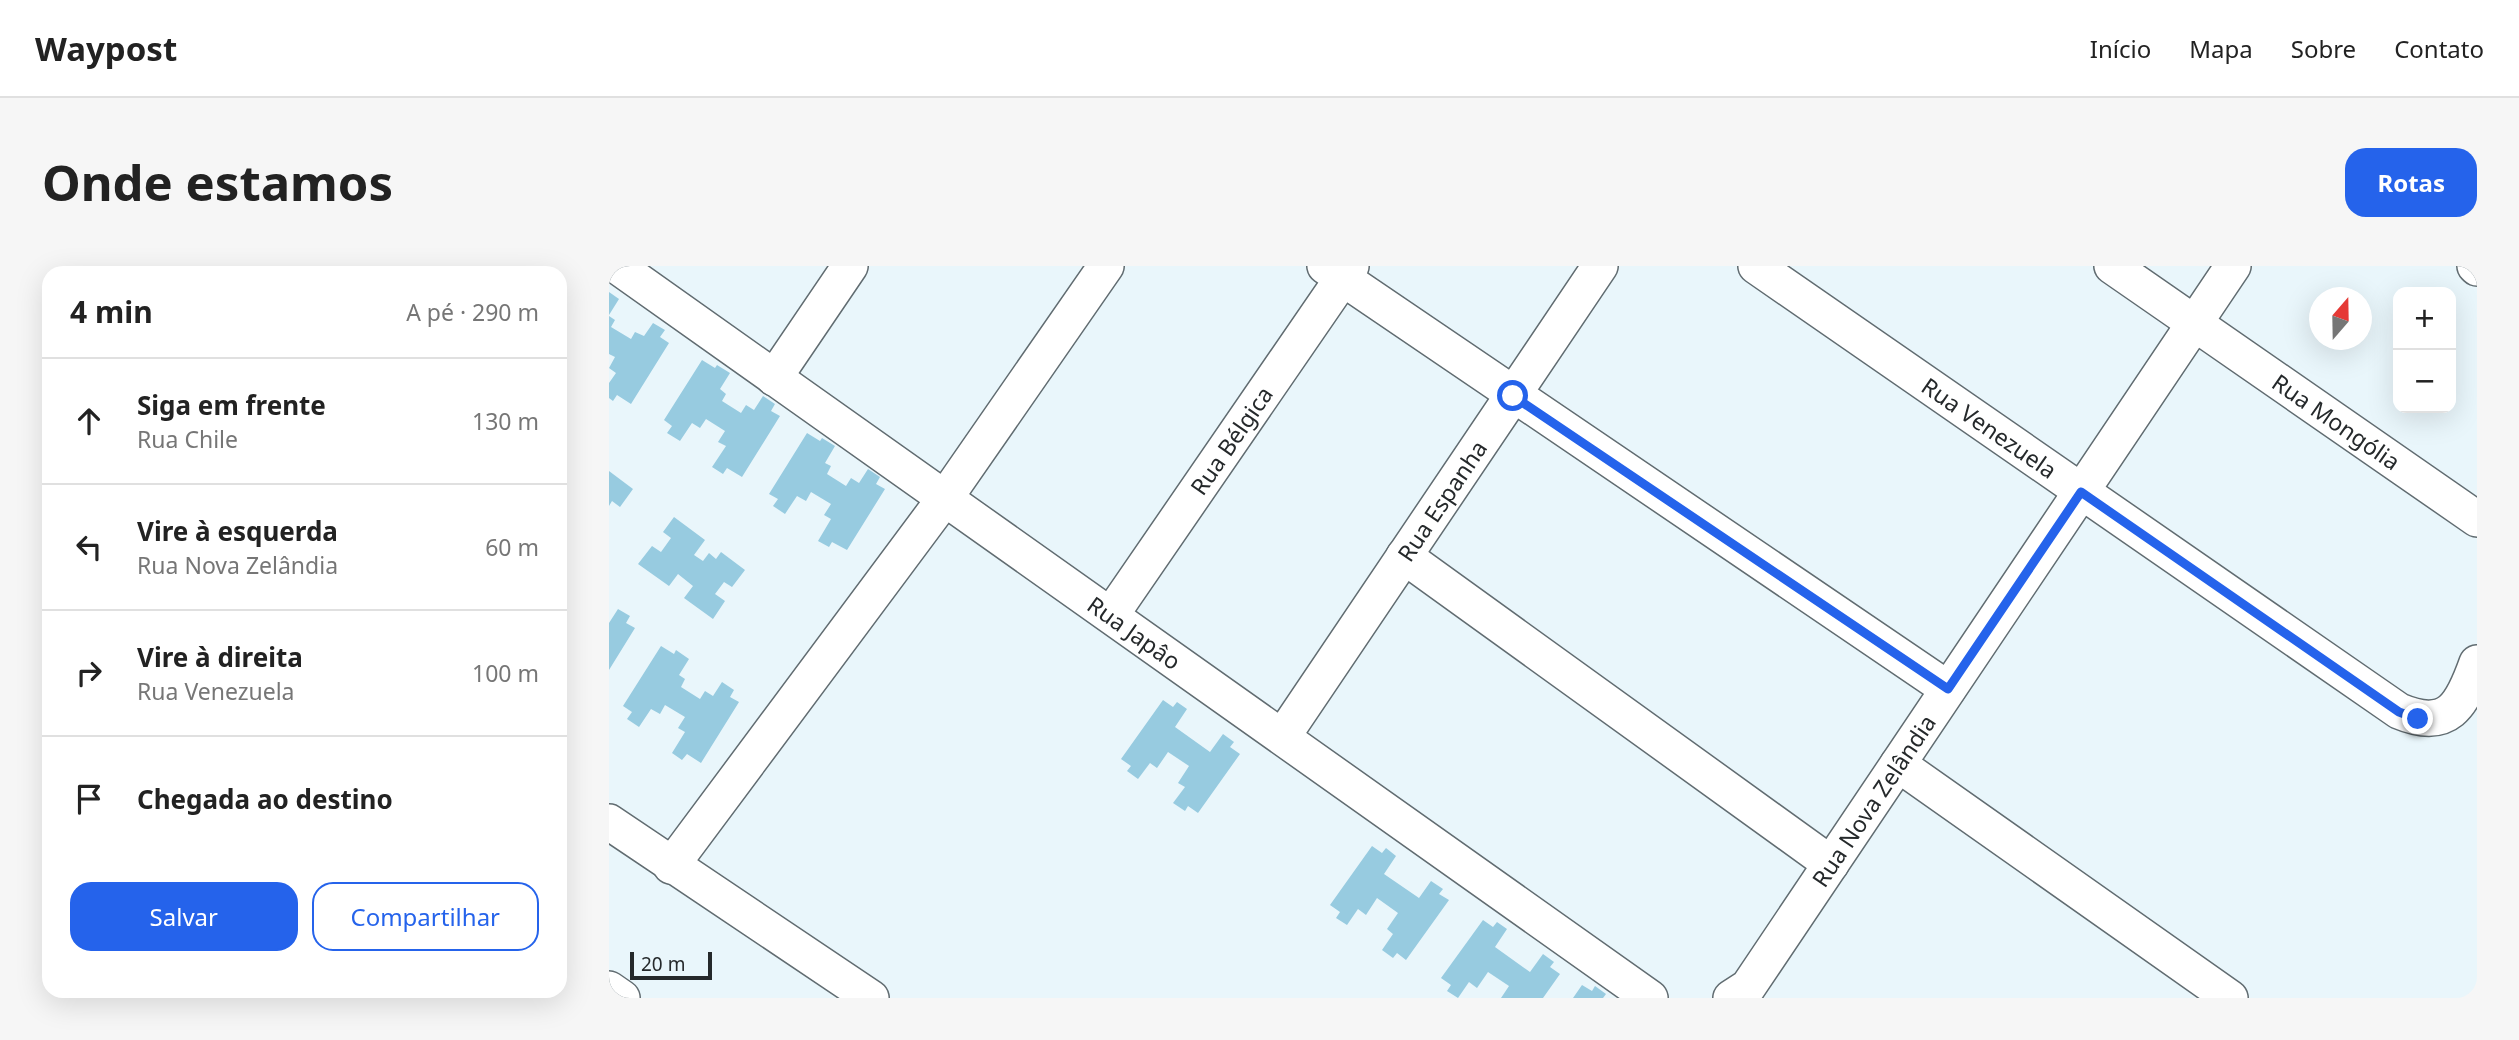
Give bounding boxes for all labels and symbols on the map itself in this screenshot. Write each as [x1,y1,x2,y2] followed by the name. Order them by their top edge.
[2309,287,2372,350] north arrow
[2266,366,2407,477] street label: Rua Mongólia
[1916,370,2063,486] street label: Rua Venezuela
[1182,380,1280,501] street label: Rua Bélgica
[1497,380,1528,411] route start
[1389,434,1494,567] street label: Rua Espanha
[1081,588,1187,677] street label: Rua Japâo
[2402,703,2433,734] route end
[1804,708,1943,893] street label: Rua Nova Zelândia
[630,949,712,981] scale bar

